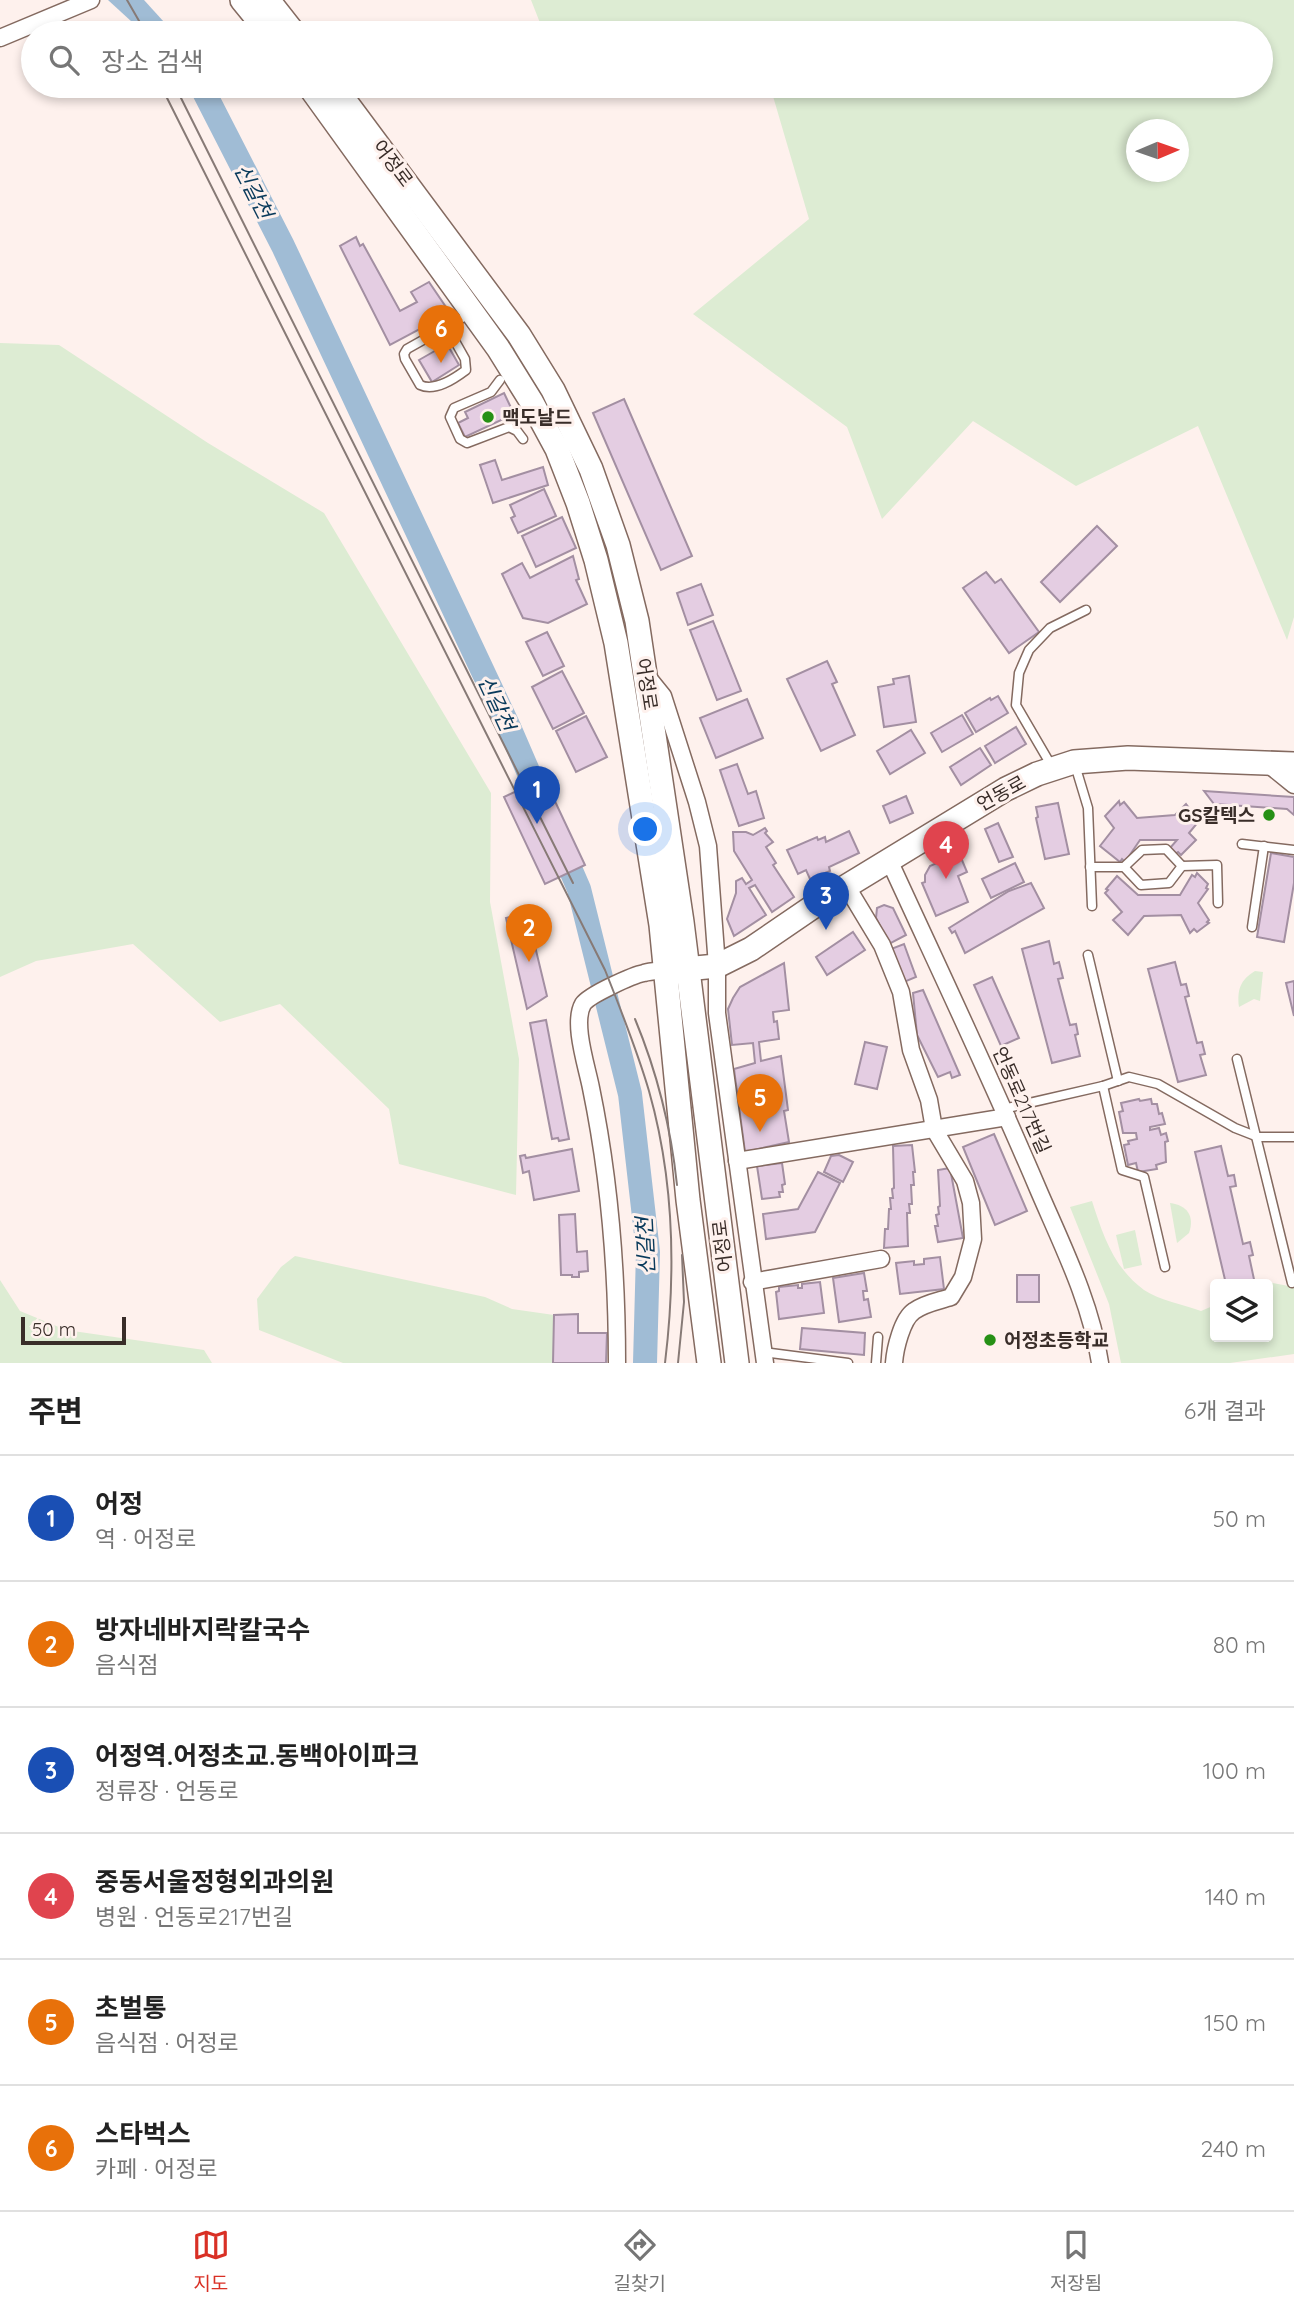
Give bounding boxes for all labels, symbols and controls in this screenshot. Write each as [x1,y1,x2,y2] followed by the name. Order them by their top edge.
[21,21,1273,98] search box
[45,41,83,79] icon: search
[101,45,204,78] text: 장소 검색
[1126,119,1189,182] north arrow
[368,135,418,191] street label: 어정로
[229,159,280,225] water label: 신갈천
[418,305,464,363] pin: 6
[502,405,572,429] place label: 맥도날드
[480,409,496,425] marker: 맥도날드
[631,656,663,712] street label: 어정로
[473,671,522,737] water label: 신갈천
[514,766,560,824] pin: 1
[972,770,1030,816] street label: 언동로
[1178,803,1255,827] place label: GS칼텍스
[1261,807,1277,823] marker: GS칼텍스
[628,812,662,846] your location
[923,821,969,879] pin: 4
[803,872,849,930] pin: 3
[506,904,552,962] pin: 2
[988,1043,1056,1157] street label: 언동로217번길
[737,1074,783,1132] pin: 5
[630,1214,659,1276] water label: 신갈천
[707,1219,737,1273] street label: 어정로
[1210,1279,1273,1342] map controls
[1210,1279,1273,1342] button: layers
[21,1314,126,1346] scale bar
[32,1317,76,1341] text: 50 m
[1004,1328,1109,1352] place label: 어정초등학교
[982,1332,998,1348] marker: 어정초등학교
[28,1392,83,1430] text: 주변
[1184,1396,1266,1425] text: 6개 결과
[95,1487,143,1520] text: 어정
[47,1504,55,1533] text: 1
[1213,1504,1266,1533] text: 50 m
[95,1524,197,1553] text: 역 · 어정로
[95,1613,310,1646] text: 방자네바지락칼국수
[44,1630,58,1659] text: 2
[1213,1630,1266,1659] text: 80 m
[95,1650,158,1679] text: 음식점
[95,1739,419,1772] text: 어정역.어정초교.동백아이파크
[45,1756,57,1785] text: 3
[1203,1756,1266,1785] text: 100 m
[95,1776,239,1805] text: 정류장 · 언동로
[95,1865,334,1898] text: 중동서울정형외과의원
[44,1882,58,1911] text: 4
[1205,1882,1266,1911] text: 140 m
[95,1902,293,1931] text: 병원 · 언동로217번길
[95,1991,167,2024] text: 초벌통
[44,2008,58,2037] text: 5
[1204,2008,1266,2037] text: 150 m
[95,2028,239,2057] text: 음식점 · 어정로
[95,2117,191,2150] text: 스타벅스
[45,2134,57,2163] text: 6
[1201,2134,1266,2163] text: 240 m
[95,2154,218,2183] text: 카페 · 어정로
[192,2226,230,2295] tab: 지도
[614,2226,666,2295] tab: 길찾기
[1050,2226,1102,2295] tab: 저장됨

